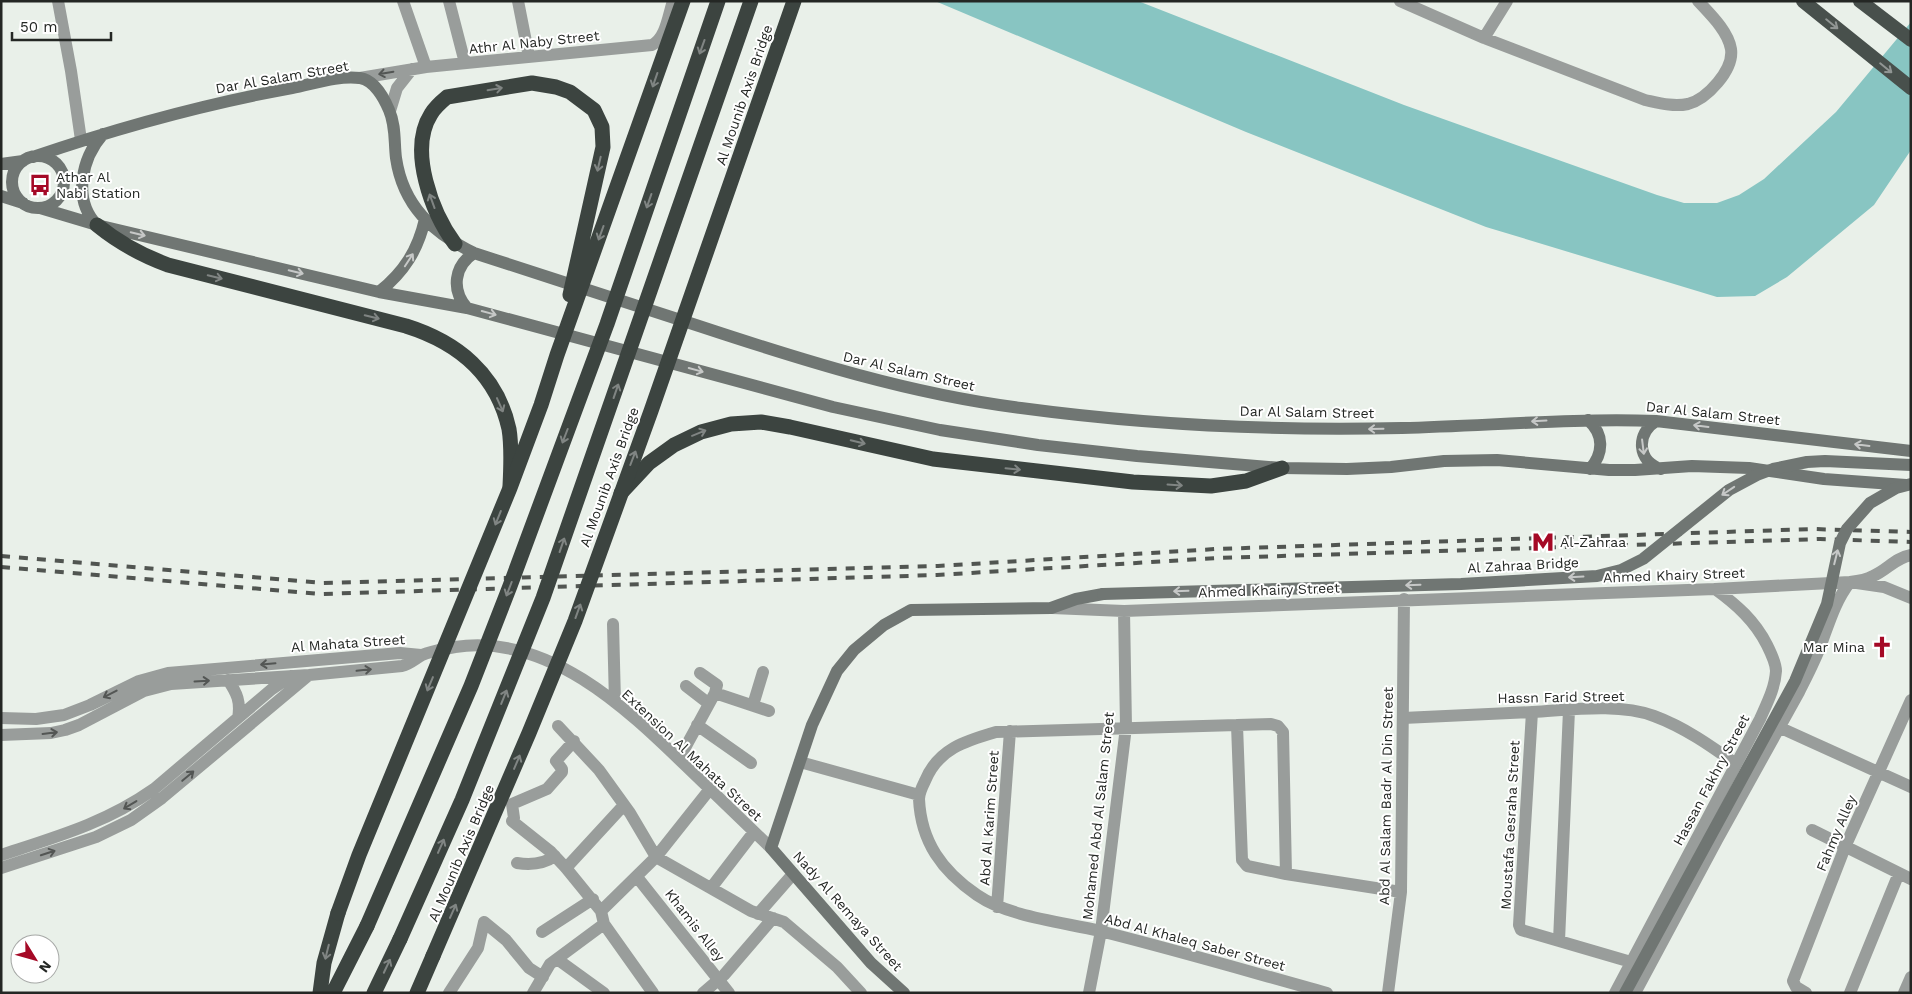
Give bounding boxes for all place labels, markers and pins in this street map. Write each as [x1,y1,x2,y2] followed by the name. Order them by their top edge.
[56,169,141,201] place label: Athar Al Nabi Station
[27,172,53,198] bus stop icon: Athar Al Nabi Station
[1530,529,1556,555] metro station icon: Al-Zahraa
[1560,534,1626,550] place label: Al-Zahraa
[1869,634,1895,660] church icon: Mar Mina
[1803,639,1865,655] place label: Mar Mina

